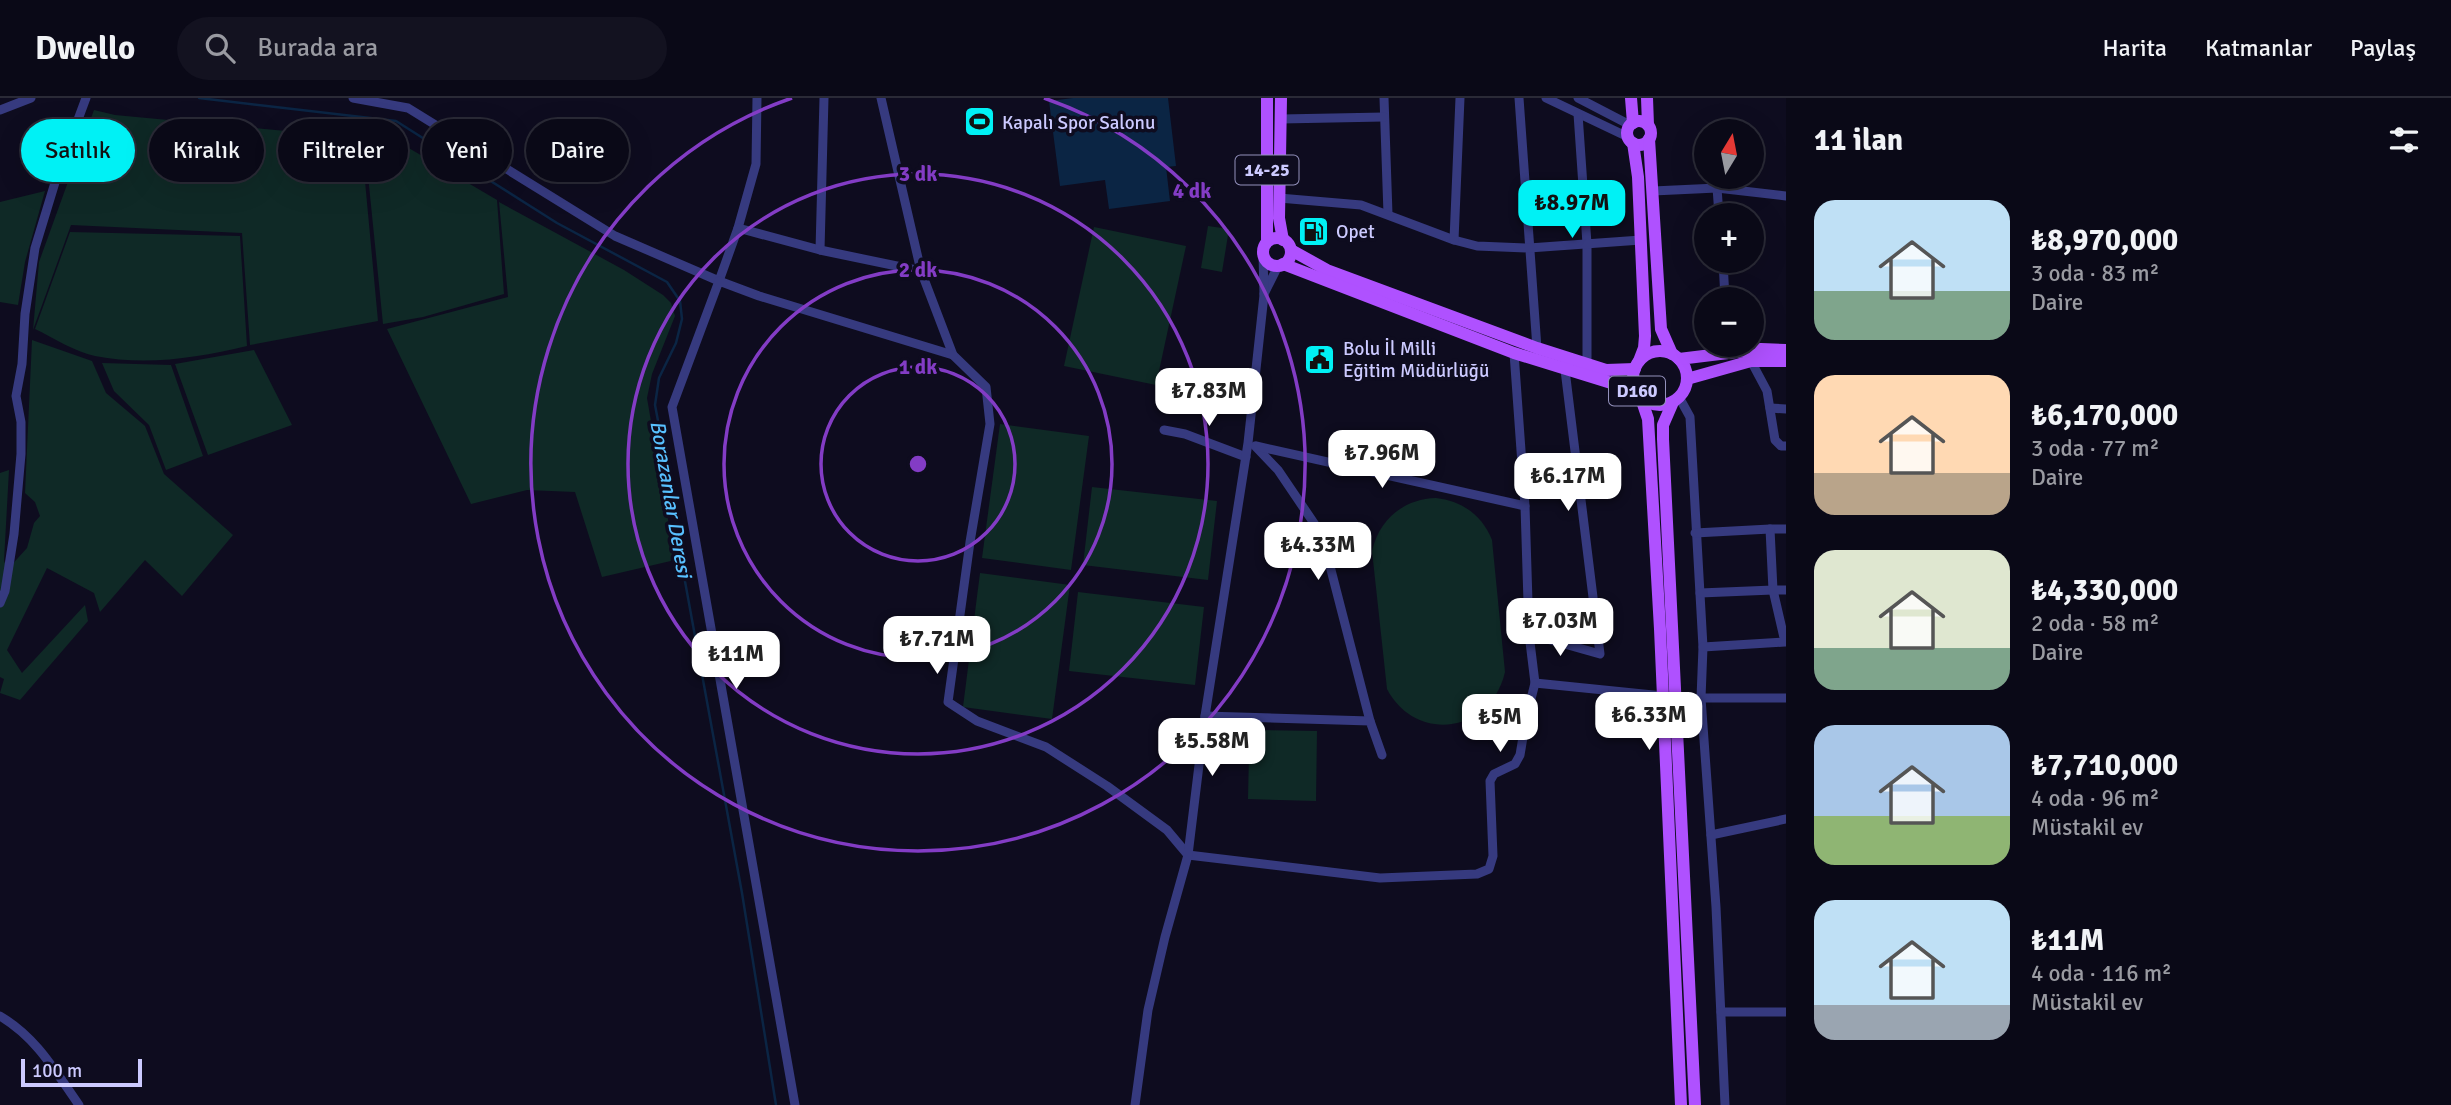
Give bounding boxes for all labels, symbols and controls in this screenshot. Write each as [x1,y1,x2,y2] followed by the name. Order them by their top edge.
[177,17,667,80] search box
[35,28,135,69] text: Dwello
[201,29,239,67] icon: search
[257,32,378,64] text: Burada ara
[2102,33,2167,63] text: Harita
[2205,33,2312,63] text: Katmanlar
[2350,33,2416,63] text: Paylaş
[962,105,996,139] sports icon: Kapalı Spor Salonu
[1002,111,1155,135] place label: Kapalı Spor Salonu
[21,119,135,182] chip: Satılık
[149,119,264,182] chip: Kiralık
[278,119,408,182] chip: Filtreler
[422,119,512,182] chip: Yeni
[526,119,629,182] chip: Daire
[1694,119,1764,189] north arrow
[1694,119,1764,357] map controls
[2385,121,2423,159] icon: filters
[1814,122,1903,159] text: 11 ilan
[1236,156,1298,184] road number: 14-25
[899,161,937,187] text: 3 dk
[1173,178,1211,204] text: 4 dk
[1515,180,1629,240] pin: ₺8.97M
[1534,188,1610,217] text: ₺8.97M
[1694,203,1764,273] button: +
[1296,214,1330,248] fuel station icon: Opet
[1336,220,1375,244] place label: Opet
[2031,222,2178,259] text: ₺8,970,000
[1870,228,1954,312] icon: home
[899,257,937,283] text: 2 dk
[2031,259,2159,288] text: 3 oda · 83 m²
[1694,287,1764,357] button: −
[2031,288,2083,317] text: Daire
[1343,337,1489,383] place label: Bolu İl Milli Eğitim Müdürlüğü
[1303,342,1337,376] public building icon: Bolu İl Milli Eğitim Müdürlüğü
[899,354,937,380] text: 1 dk
[1152,368,1266,428] pin: ₺7.83M
[1171,376,1247,405] text: ₺7.83M
[1609,376,1665,405] road number: D160
[2031,397,2178,434] text: ₺6,170,000
[1870,403,1954,487] icon: home
[644,418,698,582] water label: Borazanlar Deresi
[1325,430,1439,490] pin: ₺7.96M
[2031,434,2159,463] text: 3 oda · 77 m²
[1344,438,1420,467] text: ₺7.96M
[906,452,930,476] centre of rings
[1511,454,1625,513] pin: ₺6.17M
[1530,461,1606,490] text: ₺6.17M
[2031,463,2083,492] text: Daire
[1261,522,1375,582] pin: ₺4.33M
[1280,530,1356,559] text: ₺4.33M
[2031,572,2178,609] text: ₺4,330,000
[1870,578,1954,662] icon: home
[1503,598,1617,658] pin: ₺7.03M
[1522,606,1598,635] text: ₺7.03M
[2031,609,2159,638] text: 2 oda · 58 m²
[880,616,994,676] pin: ₺7.71M
[899,624,975,653] text: ₺7.71M
[695,632,777,691] pin: ₺11M
[2031,638,2083,667] text: Daire
[708,639,764,668] text: ₺11M
[1592,692,1706,752] pin: ₺6.33M
[1466,694,1534,754] pin: ₺5M
[1611,700,1687,729] text: ₺6.33M
[1478,702,1522,731] text: ₺5M
[1155,718,1269,778] pin: ₺5.58M
[1174,726,1250,755] text: ₺5.58M
[2031,747,2178,784] text: ₺7,710,000
[1870,753,1954,837] icon: home
[2031,784,2159,813] text: 4 oda · 96 m²
[2031,813,2143,842] text: Müstakil ev
[2031,922,2105,959] text: ₺11M
[1870,928,1954,1012] icon: home
[2031,959,2172,988] text: 4 oda · 116 m²
[2031,988,2143,1017] text: Müstakil ev
[21,1056,142,1088] scale bar
[32,1059,82,1083] text: 100 m

